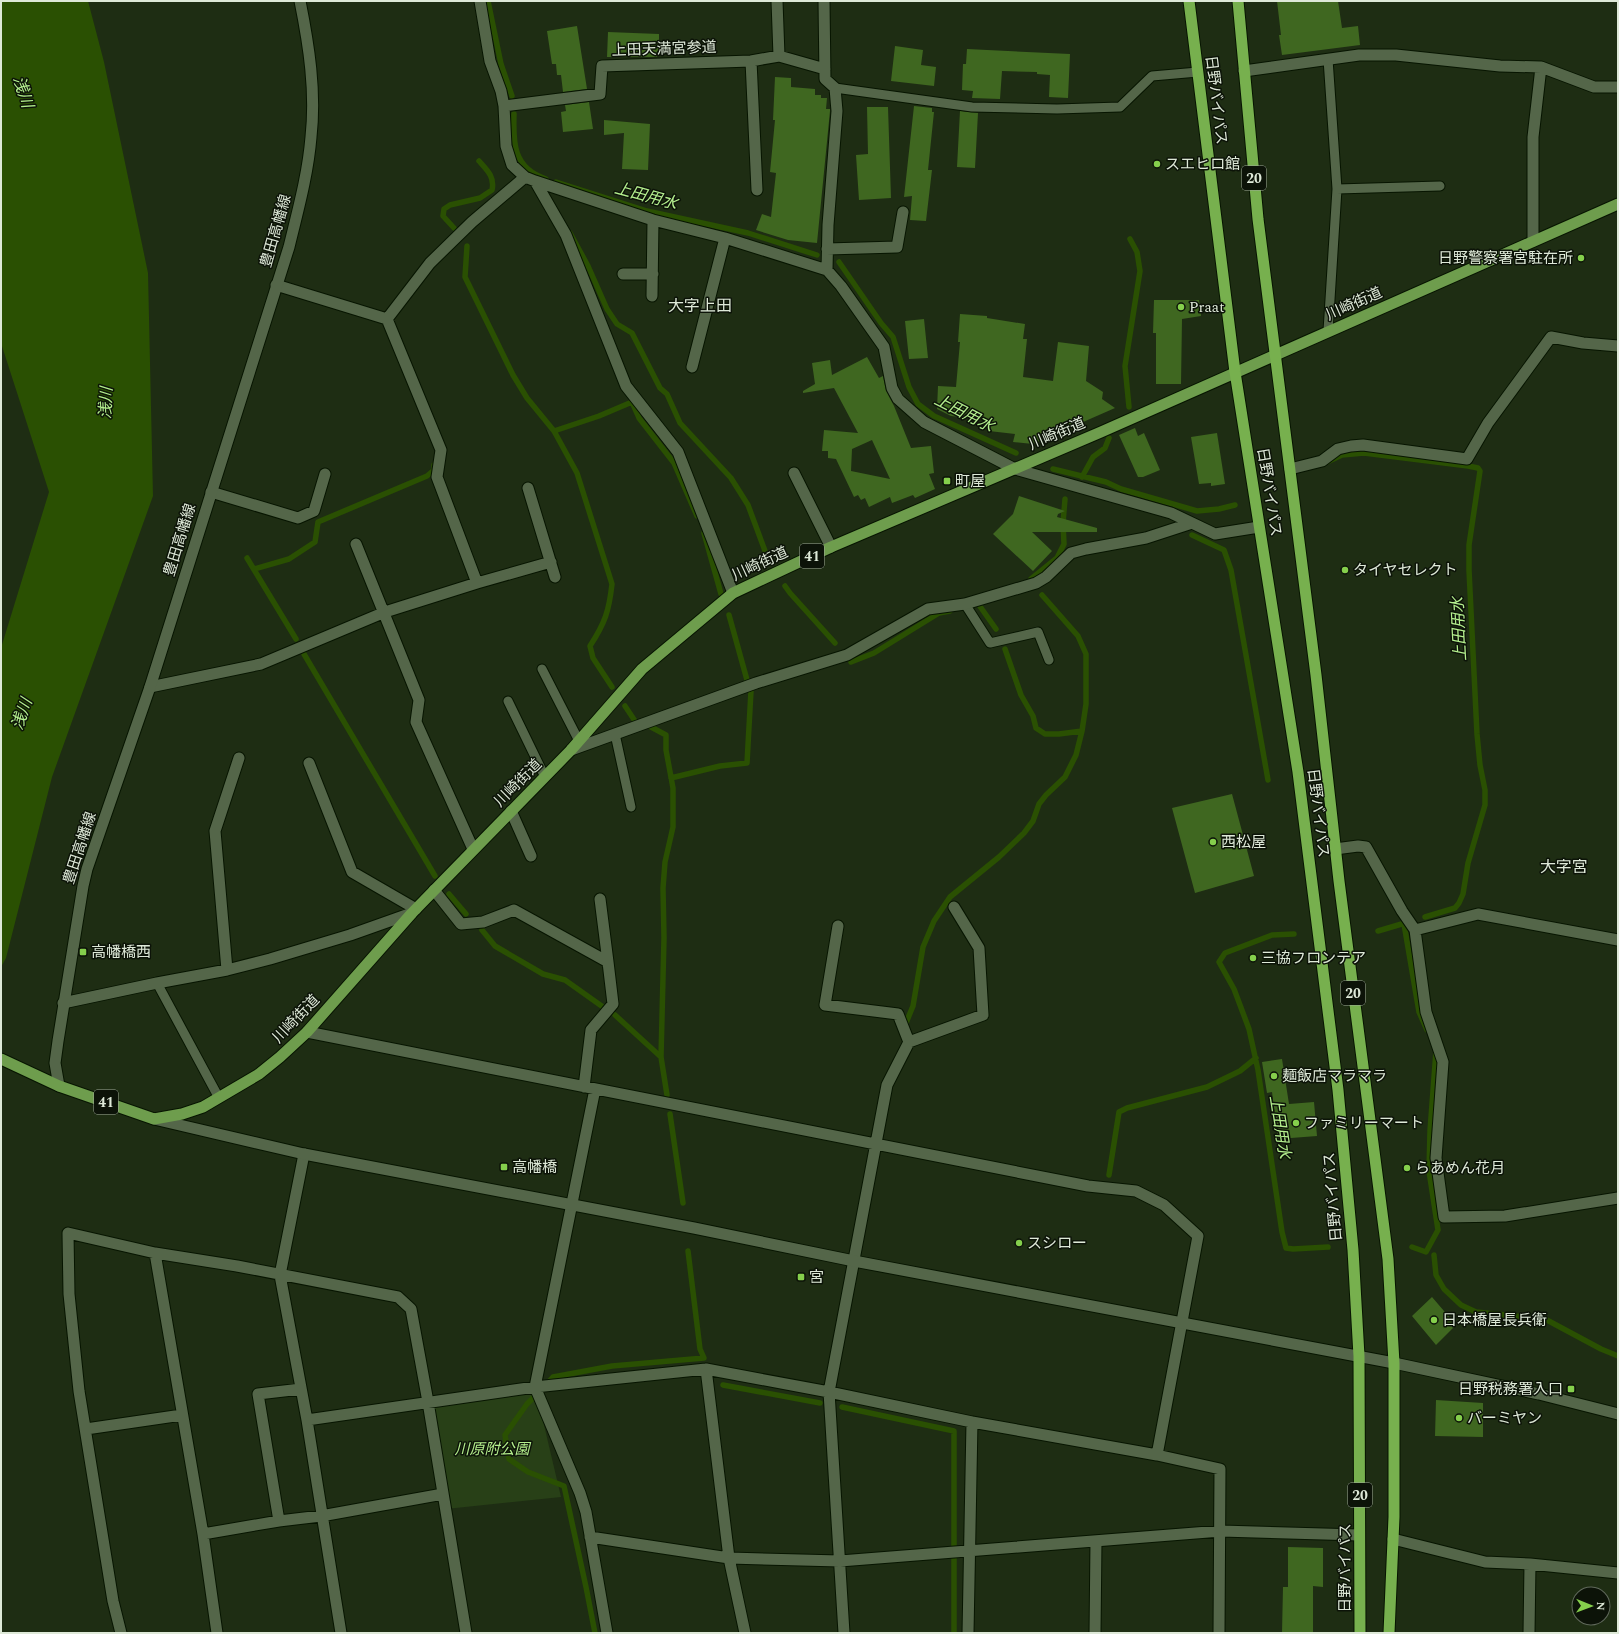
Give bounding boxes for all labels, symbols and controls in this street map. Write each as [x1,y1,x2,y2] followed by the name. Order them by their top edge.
[611,36,717,62] street label: 上田天満宮参道
[1199,54,1233,146] street label: 日野バイパス
[7,73,40,113] water label: 浅川
[1165,153,1240,176] place label: スエヒロ館
[1152,159,1162,169] marker: スエヒロ館
[1242,166,1266,190] road number: 20
[612,176,682,216] water label: 上田用水
[255,192,297,270] street label: 豊田高幡線
[1438,247,1573,270] place label: 日野警察署宮駐在所
[1576,253,1586,263] marker: 日野警察署宮駐在所
[1322,281,1386,327] street label: 川崎街道
[668,294,732,318] district label: 大字上田
[1189,296,1225,319] place label: Praat
[1176,302,1186,312] marker: Praat
[93,384,119,420] water label: 浅川
[930,388,1000,439] water label: 上田用水
[1025,412,1089,456] street label: 川崎街道
[1251,446,1287,538] street label: 日野バイパス
[955,470,985,493] place label: 町屋
[942,476,952,486] marker: 町屋
[158,501,202,579] street label: 豊田高幡線
[728,541,792,587] street label: 川崎街道
[800,544,824,568] road number: 41
[1353,559,1458,582] place label: タイヤセレクト
[1340,565,1350,575] marker: タイヤセレクト
[1445,594,1473,662] water label: 上田用水
[5,693,39,733] water label: 浅川
[489,754,547,812] street label: 川崎街道
[1301,767,1335,859] street label: 日野バイパス
[57,809,103,887] street label: 豊田高幡線
[1221,831,1266,854] place label: 西松屋
[1208,837,1218,847] marker: 西松屋
[1540,855,1588,879] district label: 大字宮
[91,941,151,964] place label: 高幡橋西
[78,947,88,957] marker: 高幡橋西
[1261,947,1366,970] place label: 三協フロンテア
[1248,953,1258,963] marker: 三協フロンテア
[1341,981,1365,1005] road number: 20
[267,989,325,1049] street label: 川崎街道
[1282,1065,1387,1088] place label: 麺飯店マラマラ
[1269,1071,1279,1081] marker: 麺飯店マラマラ
[94,1090,118,1114] road number: 41
[1263,1094,1297,1162] water label: 上田用水
[1304,1112,1424,1135] place label: ファミリーマート
[1291,1118,1301,1128] marker: ファミリーマート
[1318,1151,1348,1243] street label: 日野バイパス
[512,1156,557,1179] place label: 高幡橋
[1415,1157,1505,1180] place label: らあめん花月
[499,1162,509,1172] marker: 高幡橋
[1402,1163,1412,1173] marker: らあめん花月
[1027,1232,1087,1255] place label: スシロー
[1014,1238,1024,1248] marker: スシロー
[809,1266,824,1289] place label: 宮
[796,1272,806,1282] marker: 宮
[1442,1309,1547,1332] place label: 日本橋屋長兵衛
[1429,1315,1439,1325] marker: 日本橋屋長兵衛
[1458,1378,1563,1401] place label: 日野税務署入口
[1566,1384,1576,1394] marker: 日野税務署入口
[1467,1407,1542,1430] place label: バーミヤン
[1454,1413,1464,1423] marker: バーミヤン
[454,1438,531,1461] park label: 川原附公園
[1348,1483,1372,1507] road number: 20
[1334,1523,1357,1613] street label: 日野バイパス
[1571,1586,1611,1626] north arrow
[1592,1602,1609,1611] text: N

